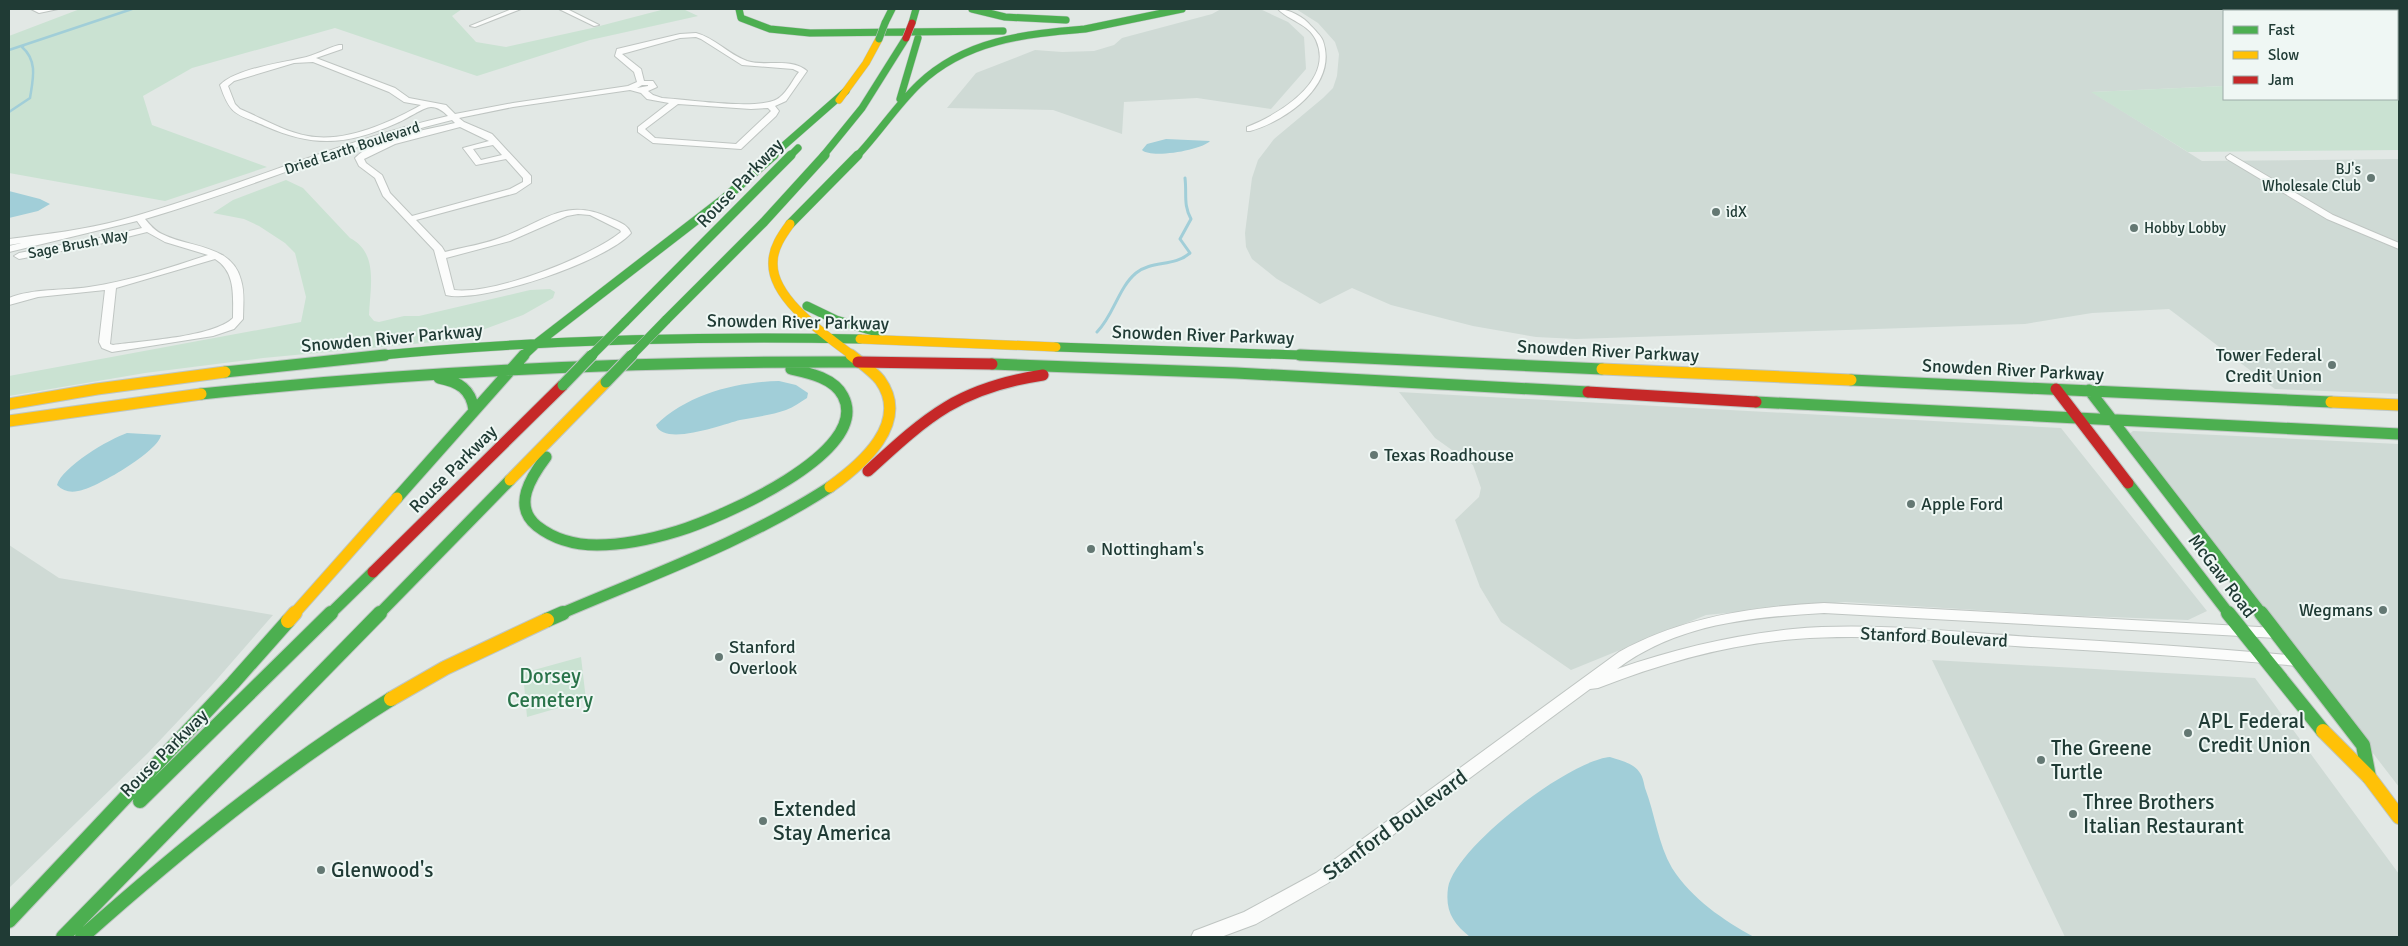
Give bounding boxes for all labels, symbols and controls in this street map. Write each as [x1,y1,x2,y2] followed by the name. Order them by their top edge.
[2223,10,2398,100] legend
[2268,21,2295,39] text: Fast
[2268,46,2299,64] text: Slow
[2268,71,2294,89] text: Jam
[282,118,422,178] street label: Dried Earth Boulevard
[692,133,788,232] street label: Rouse Parkway
[2262,160,2361,195] place label: BJ's Wholesale Club
[2365,172,2377,184] marker: BJ's Wholesale Club
[1726,203,1747,221] place label: idX
[1710,206,1722,218] marker: idX
[2144,219,2226,237] place label: Hobby Lobby
[2128,222,2140,234] marker: Hobby Lobby
[26,225,130,263] street label: Sage Brush Way
[707,309,890,335] street label: Snowden River Parkway
[300,319,484,357] street label: Snowden River Parkway
[1112,321,1295,349] street label: Snowden River Parkway
[1516,335,1700,367] street label: Snowden River Parkway
[2216,344,2322,387] place label: Tower Federal Credit Union
[1921,354,2105,386] street label: Snowden River Parkway
[2326,359,2338,371] marker: Tower Federal Credit Union
[404,420,502,518] street label: Rouse Parkway
[1384,444,1514,466] place label: Texas Roadhouse
[1368,449,1380,461] marker: Texas Roadhouse
[1921,493,2003,515] place label: Apple Ford
[1905,498,1917,510] marker: Apple Ford
[2183,530,2261,622] street label: McGaw Road
[1101,538,1204,560] place label: Nottingham's
[1085,543,1097,555] marker: Nottingham's
[2299,599,2373,621] place label: Wegmans
[2377,604,2389,616] marker: Wegmans
[1860,622,2008,652] street label: Stanford Boulevard
[729,636,797,679] place label: Stanford Overlook
[713,651,725,663] marker: Stanford Overlook
[507,663,593,713] park label: Dorsey Cemetery
[115,704,213,802] street label: Rouse Parkway
[2198,708,2311,758] place label: APL Federal Credit Union
[2182,727,2194,739] marker: APL Federal Credit Union
[2051,735,2152,785] place label: The Greene Turtle
[2035,754,2047,766] marker: The Greene Turtle
[1318,764,1472,886] street label: Stanford Boulevard
[2083,789,2244,839] place label: Three Brothers Italian Restaurant
[773,796,891,846] place label: Extended Stay America
[2067,808,2079,820] marker: Three Brothers Italian Restaurant
[757,815,769,827] marker: Extended Stay America
[331,857,433,883] place label: Glenwood's
[315,864,327,876] marker: Glenwood's

